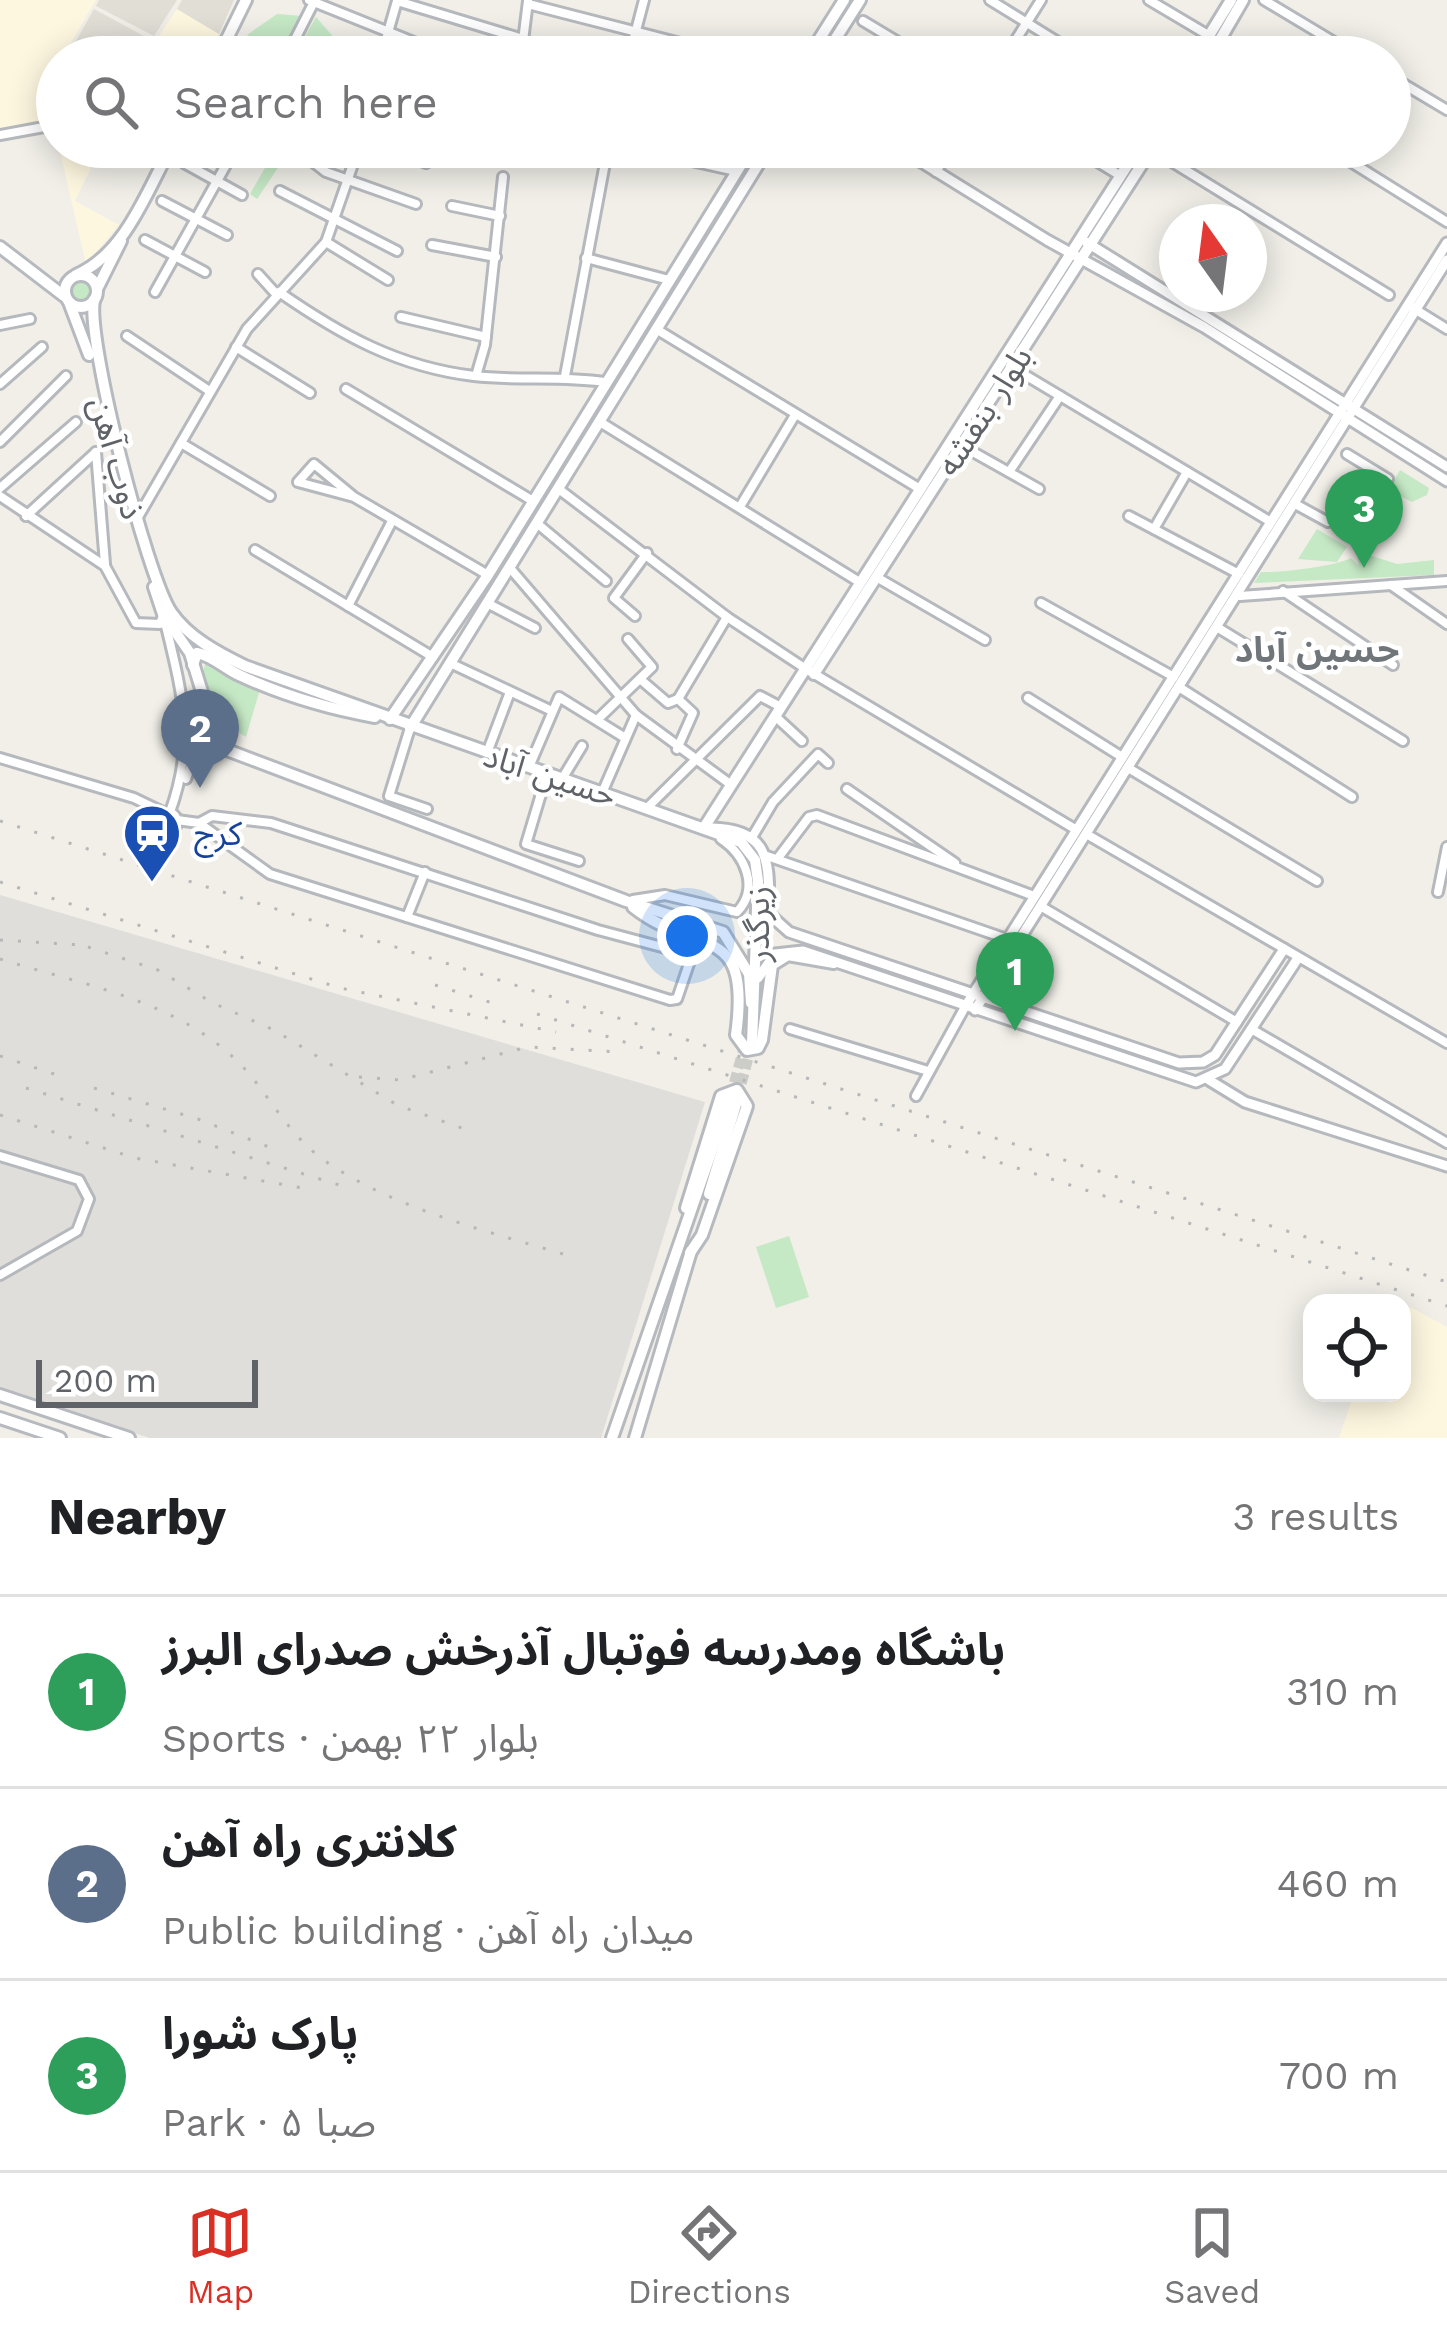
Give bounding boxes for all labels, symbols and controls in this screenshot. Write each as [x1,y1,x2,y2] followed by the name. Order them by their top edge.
[36,36,1411,168] search box
[78,69,144,135] icon: search
[174,76,438,129] text: Search here
[1159,204,1267,312] north arrow
[928,339,1040,483] street label: بلوار بنفشه
[81,392,153,524] street label: ذوب آهن
[1325,469,1403,568] pin: 3
[1235,629,1399,671] district label: حسین آباد
[161,689,239,788] pin: 2
[479,735,621,815] street label: حسین آباد
[121,802,183,884] station icon: کرج
[194,814,242,858] place label: کرج
[738,886,777,963] street label: زیرگذر
[657,906,717,966] your location
[976,932,1054,1031] pin: 1
[1303,1294,1411,1402] map controls
[1303,1294,1411,1402] button: locate
[36,1354,258,1407] scale bar
[54,1361,157,1400] text: 200 m
[48,1487,226,1546] text: Nearby
[1233,1494,1399,1539] text: 3 results
[162,1623,1005,1676] text: باشگاه ومدرسه فوتبال آذرخش صدرای البرز
[79,1669,95,1714] text: 1
[1286,1669,1399,1714] text: 310 m
[162,1716,538,1761] text: Sports · بلوار ۲۲ بهمن
[162,1815,457,1868] text: کلانتری راه آهن
[75,1861,99,1906] text: 2
[1277,1861,1399,1906] text: 460 m
[162,1908,695,1953] text: Public building · میدان راه آهن
[162,2007,359,2060] text: پارک شورا
[75,2053,99,2098] text: 3
[1279,2053,1399,2098] text: 700 m
[162,2100,376,2145] text: Park · صبا ۵
[187,2200,254,2311] tab: Map
[628,2200,791,2311] tab: Directions
[1164,2200,1260,2311] tab: Saved

